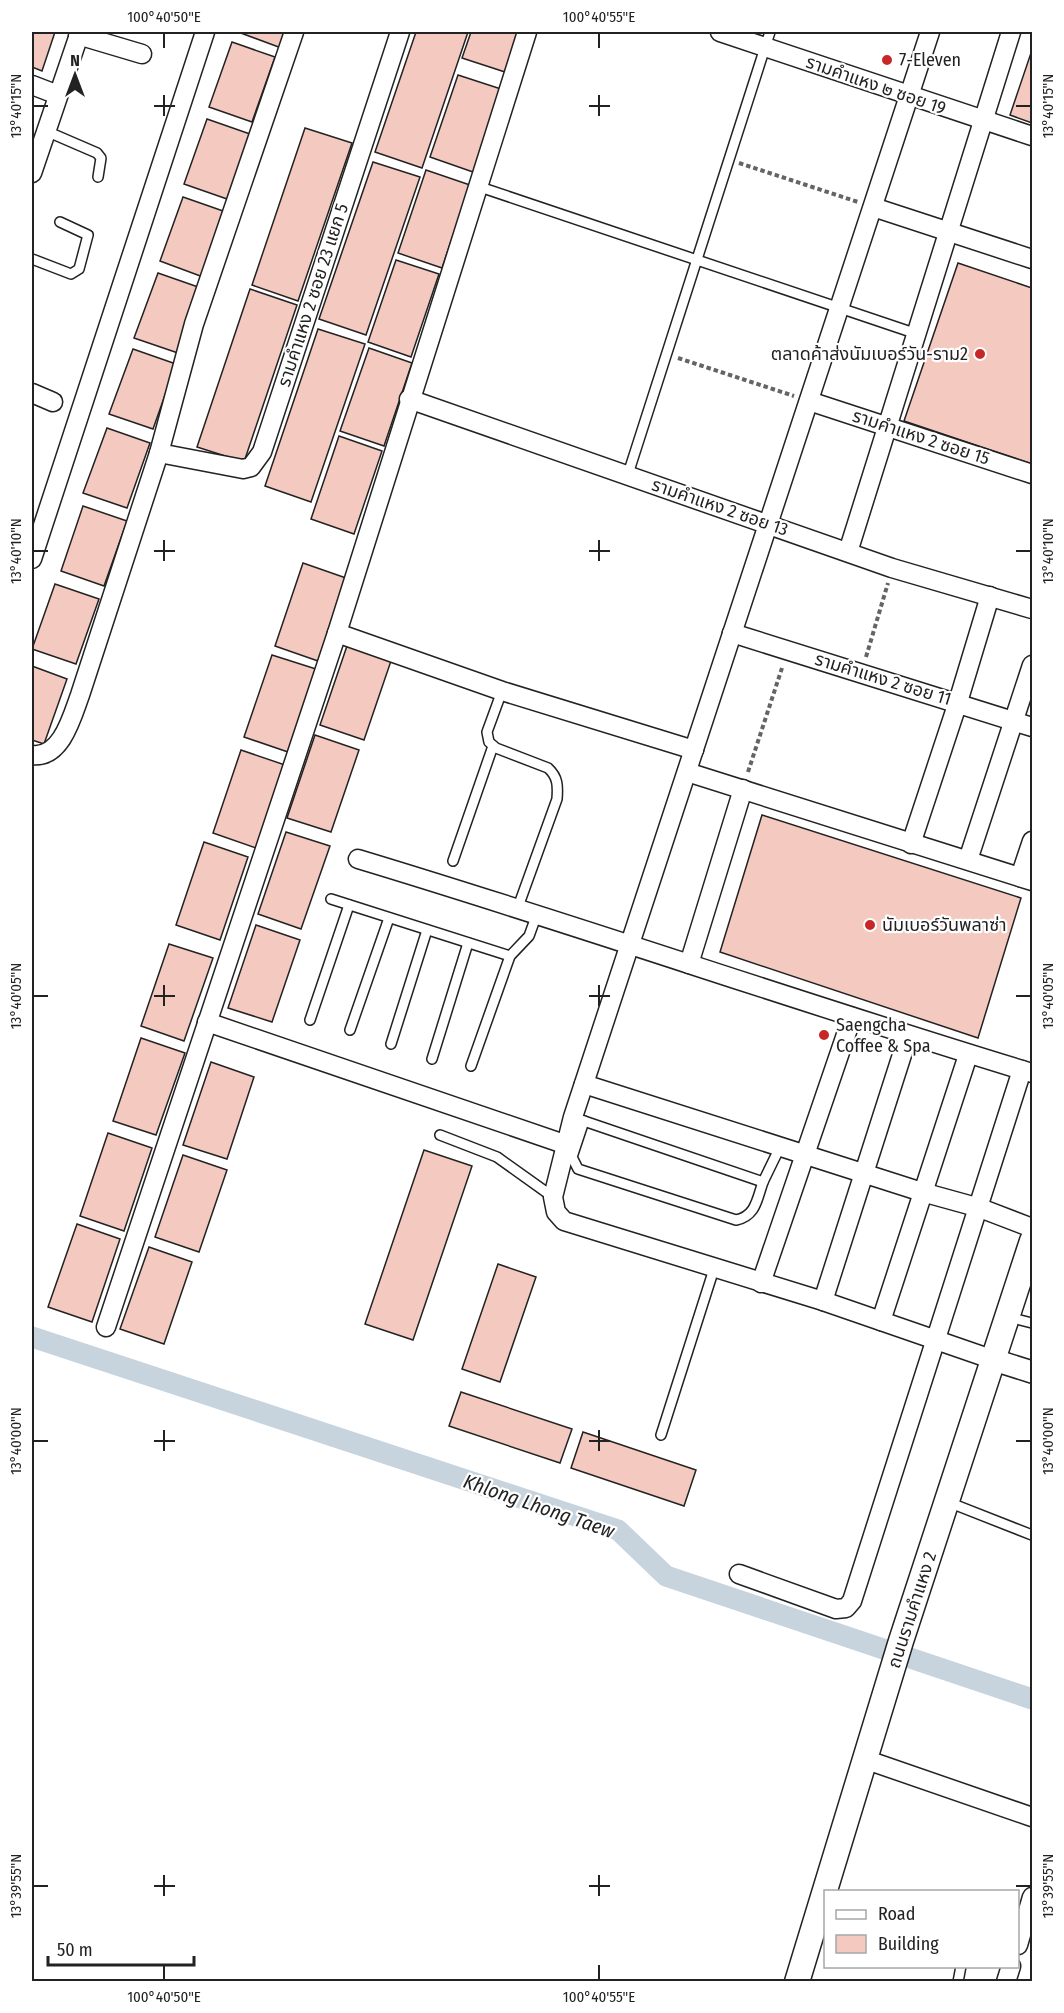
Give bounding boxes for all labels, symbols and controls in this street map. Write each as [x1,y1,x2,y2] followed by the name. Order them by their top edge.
[127,8,201,26] text: 100°40'50"E
[563,8,635,26] text: 100°40'55"E
[45,45,105,105] north arrow
[899,49,961,71] place label: 7-Eleven
[70,51,80,70] text: N
[803,51,949,119] street label: รามคำแหง ๒ ซอย 19
[880,53,894,67] marker: 7-Eleven
[7,74,25,138] text: 13°40'15"N
[1039,74,1057,138] text: 13°40'15"N
[273,201,353,389] street label: รามคำแหง 2 ซอย 23 แยก 5
[771,343,968,365] place label: ตลาดค้าส่งนัมเบอร์วัน-ราม2
[973,347,987,361] marker: ตลาดค้าส่งนัมเบอร์วัน-ราม2
[850,404,992,470] street label: รามคำแหง 2 ซอย 15
[649,473,791,541] street label: รามคำแหง 2 ซอย 13
[7,518,25,584] text: 13°40'10"N
[1039,518,1057,584] text: 13°40'10"N
[812,648,954,710] street label: รามคำแหง 2 ซอย 11
[882,914,1007,936] place label: นัมเบอร์วันพลาซ่า
[863,918,877,932] marker: นัมเบอร์วันพลาซ่า
[7,963,25,1029] text: 13°40'05"N
[1039,963,1057,1029] text: 13°40'05"N
[836,1014,931,1057] place label: Saengcha Coffee & Spa
[817,1028,831,1042] marker: Saengcha Coffee & Spa
[7,1407,25,1475] text: 13°40'00"N
[1039,1407,1057,1475] text: 13°40'00"N
[460,1469,619,1543] water label: Khlong Lhong Taew
[883,1549,941,1671] street label: ถนนรามคำแหง 2
[7,1854,25,1918] text: 13°39'55"N
[1039,1854,1057,1918] text: 13°39'55"N
[824,1890,1019,1968] legend
[878,1903,915,1925] text: Road
[48,1929,194,1967] scale bar
[878,1933,939,1955] text: Building
[57,1939,93,1961] text: 50 m
[127,1988,201,2006] text: 100°40'50"E
[563,1988,635,2006] text: 100°40'55"E

